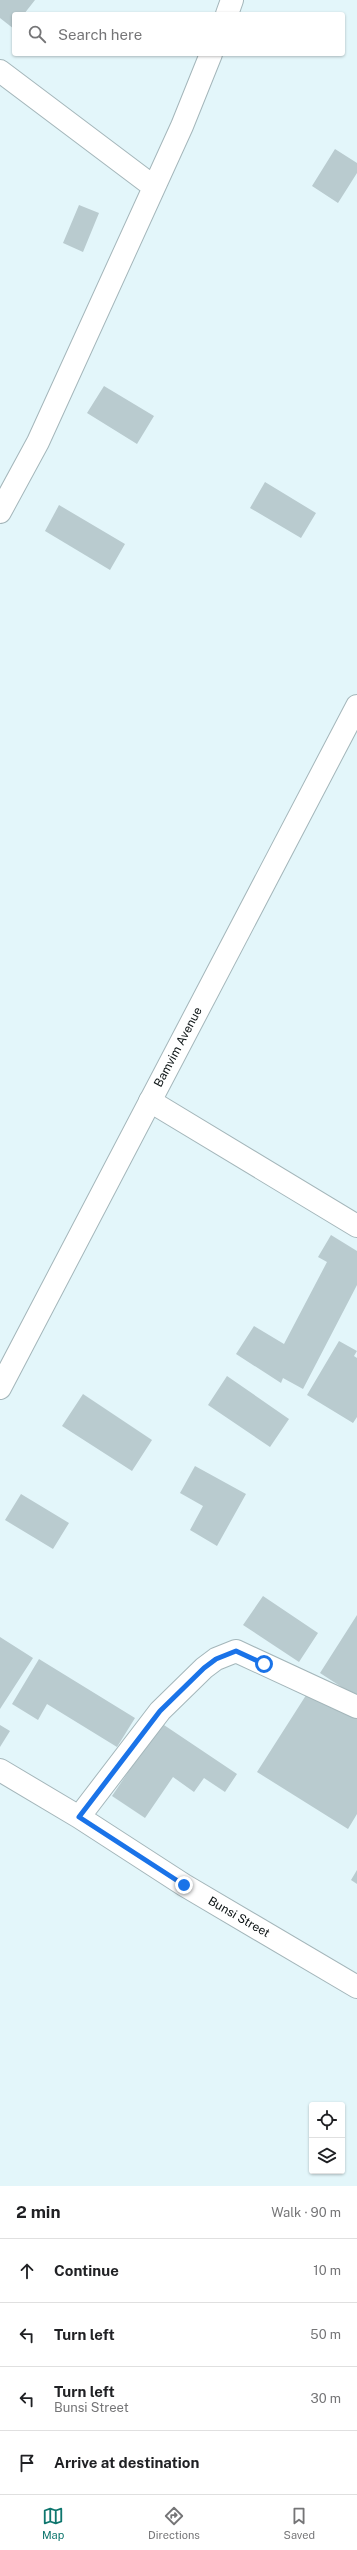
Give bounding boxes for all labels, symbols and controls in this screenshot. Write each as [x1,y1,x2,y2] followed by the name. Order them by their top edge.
[12,12,345,56] search box
[26,23,48,45] icon: search
[58,26,142,43] text: Search here
[151,1004,205,1089] street label: Bamvim Avenue
[255,1655,273,1673] route start
[175,1876,193,1894] route end
[206,1894,273,1940] street label: Bunsi Street
[309,2102,345,2174] map controls
[309,2102,345,2138] button: locate
[309,2138,345,2174] button: layers
[16,2202,61,2222] text: 2 min
[271,2205,341,2220] text: Walk · 90 m
[16,2260,38,2282] icon: ahead
[54,2262,119,2279] text: Continue
[313,2263,341,2278] text: 10 m
[16,2324,38,2346] icon: left
[54,2326,115,2343] text: Turn left
[310,2327,341,2342] text: 50 m
[54,2383,115,2400] text: Turn left
[16,2388,38,2410] icon: left
[311,2391,341,2406] text: 30 m
[54,2400,129,2415] text: Bunsi Street
[16,2452,38,2474] icon: arrive
[54,2454,199,2471] text: Arrive at destination
[42,2505,64,2541] tab: Map
[148,2505,200,2541] tab: Directions
[284,2505,315,2541] tab: Saved

